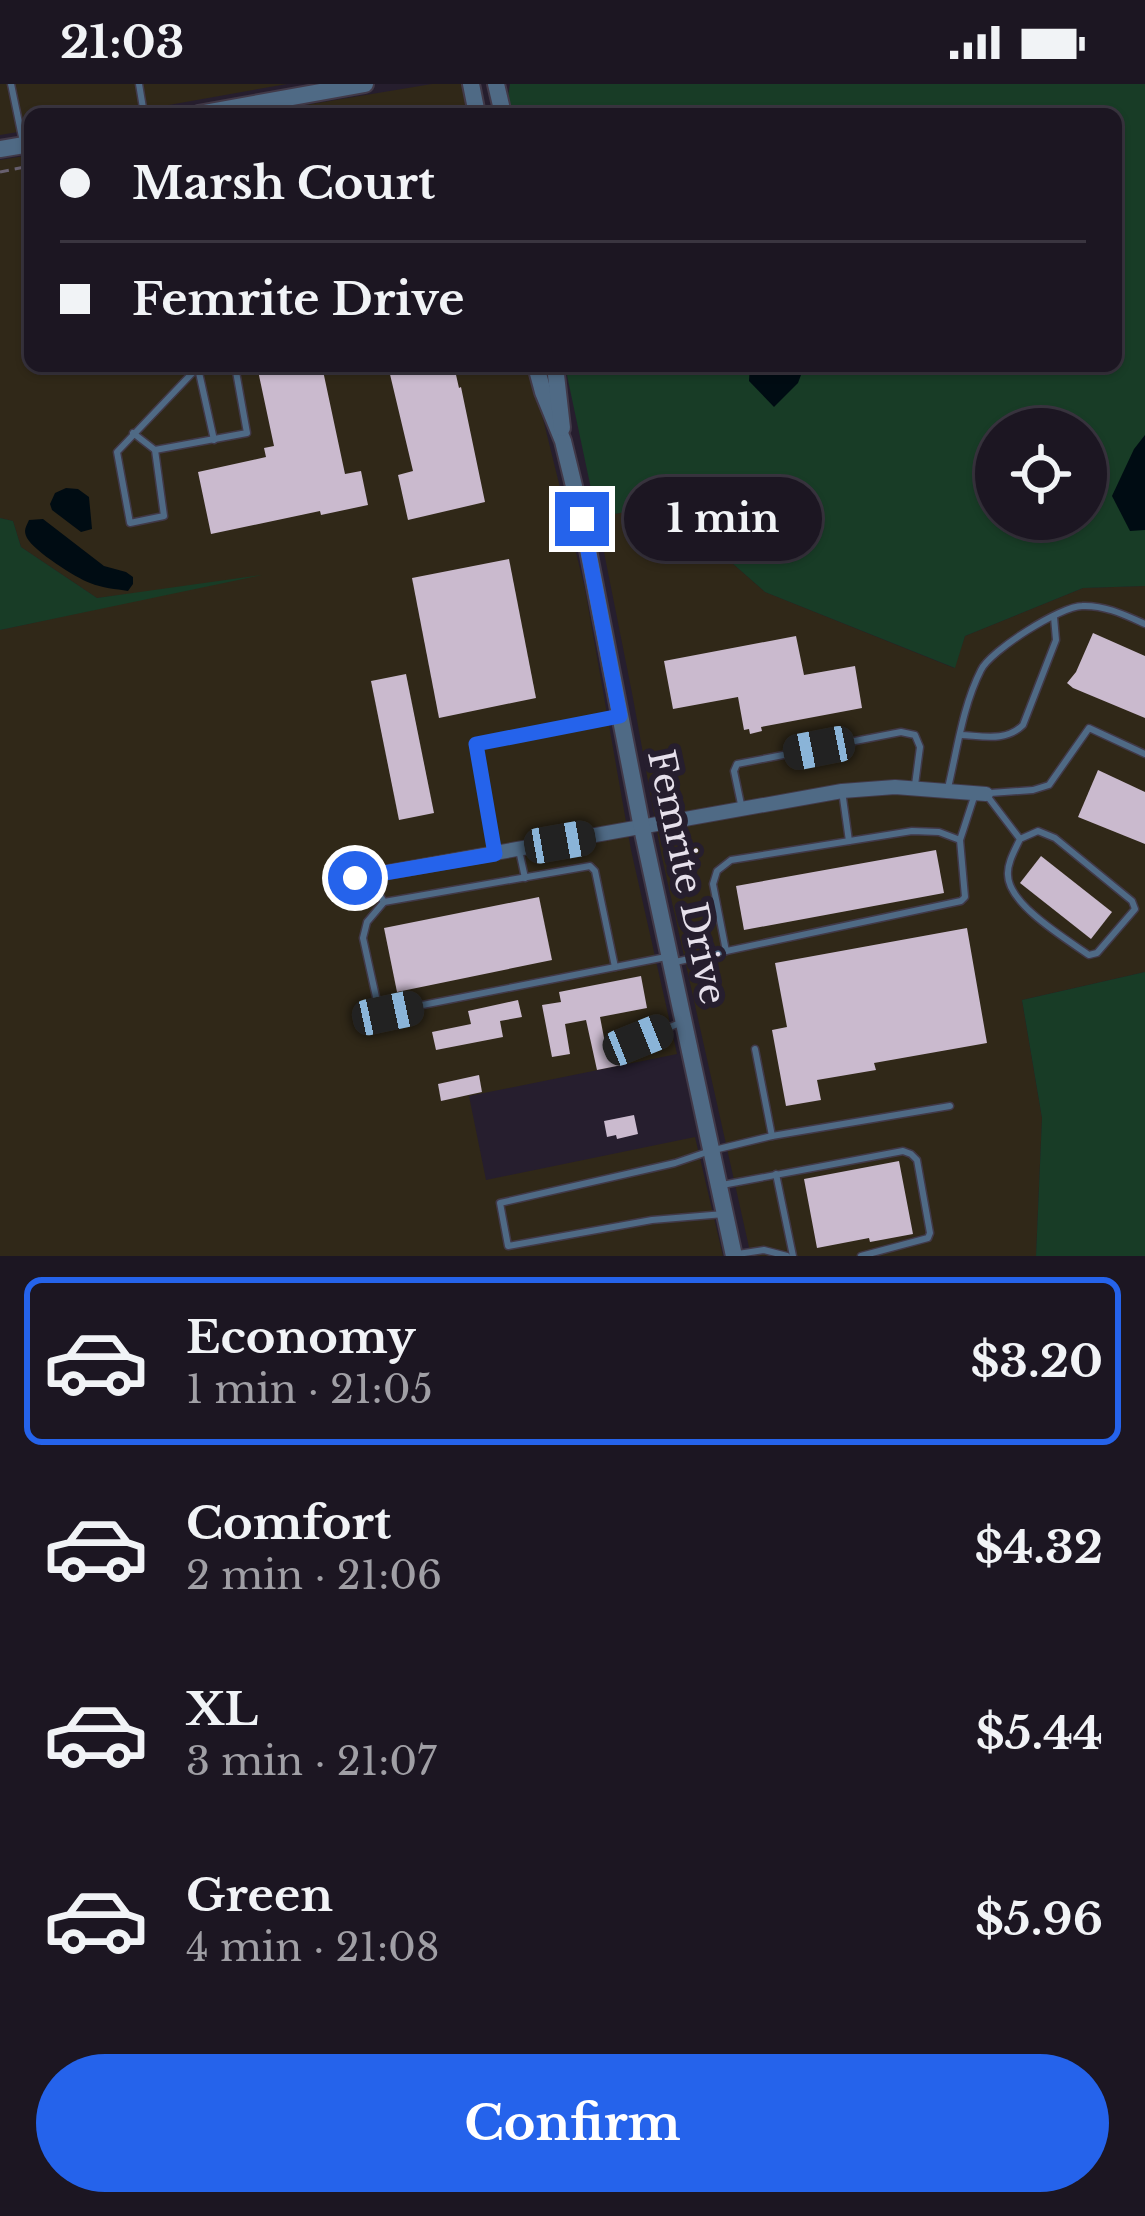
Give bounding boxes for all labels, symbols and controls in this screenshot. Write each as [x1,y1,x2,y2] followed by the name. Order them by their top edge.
[60,14,184,70] text: 21:03
[132,155,435,211] text: Marsh Court
[132,271,465,327] text: Femrite Drive
[975,408,1107,540] map controls
[975,408,1107,540] button: locate
[624,477,822,561] callout: 1 min
[555,492,609,546] route end
[667,494,779,543] text: 1 min
[780,723,858,773] car
[638,746,736,1008] street label: Femrite Drive
[521,818,599,866] car
[328,851,382,905] route start
[349,988,427,1038] car
[598,1010,678,1070] car
[42,1307,150,1415] icon: car
[186,1309,416,1365] text: Economy
[970,1333,1103,1389] text: $3.20
[186,1365,433,1414] text: 1 min · 21:05
[42,1493,150,1601] icon: car
[186,1495,391,1551] text: Comfort
[974,1519,1103,1575] text: $4.32
[186,1551,442,1600] text: 2 min · 21:06
[42,1679,150,1787] icon: car
[186,1681,258,1737] text: XL
[976,1705,1103,1761] text: $5.44
[186,1737,437,1786] text: 3 min · 21:07
[42,1865,150,1973] icon: car
[186,1867,333,1923] text: Green
[975,1891,1103,1947] text: $5.96
[186,1923,440,1972] text: 4 min · 21:08
[36,2054,1109,2192] button: Confirm

